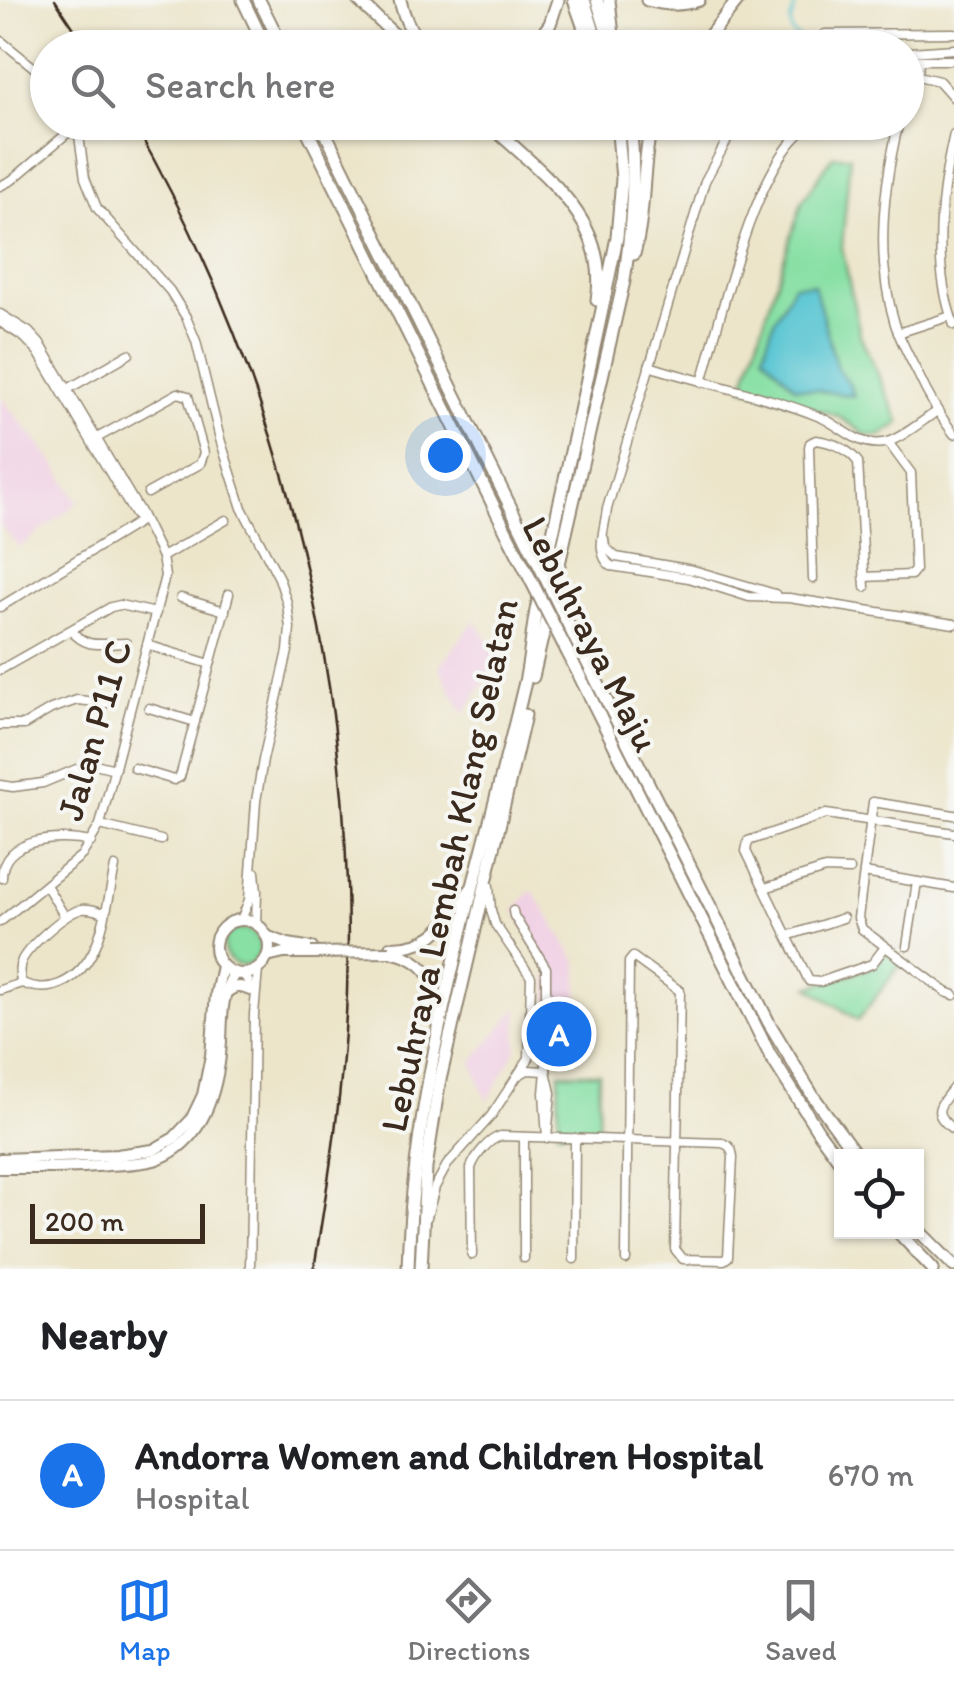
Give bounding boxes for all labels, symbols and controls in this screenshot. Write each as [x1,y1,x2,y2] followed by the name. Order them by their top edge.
[30,30,924,140] search box
[65,58,120,113] icon: search
[145,62,336,108] text: Search here
[420,430,471,481] your location
[512,509,670,759] street label: Lebuhraya Maju
[370,594,528,1136] street label: Lebuhraya Lembah Klang Selatan
[46,634,142,826] street label: Jalan P11 C
[526,996,592,1072] pin: A
[834,1149,924,1239] map controls
[834,1149,924,1239] button: locate
[30,1199,205,1244] scale bar
[45,1204,124,1238] text: 200 m
[40,1309,167,1360] text: Nearby
[135,1433,763,1479] text: Andorra Women and Children Hospital
[62,1456,83,1494] text: A
[827,1456,914,1494] text: 670 m
[135,1479,249,1517] text: Hospital
[117,1573,172,1667] tab: Map
[407,1573,530,1667] tab: Directions
[765,1573,837,1667] tab: Saved

